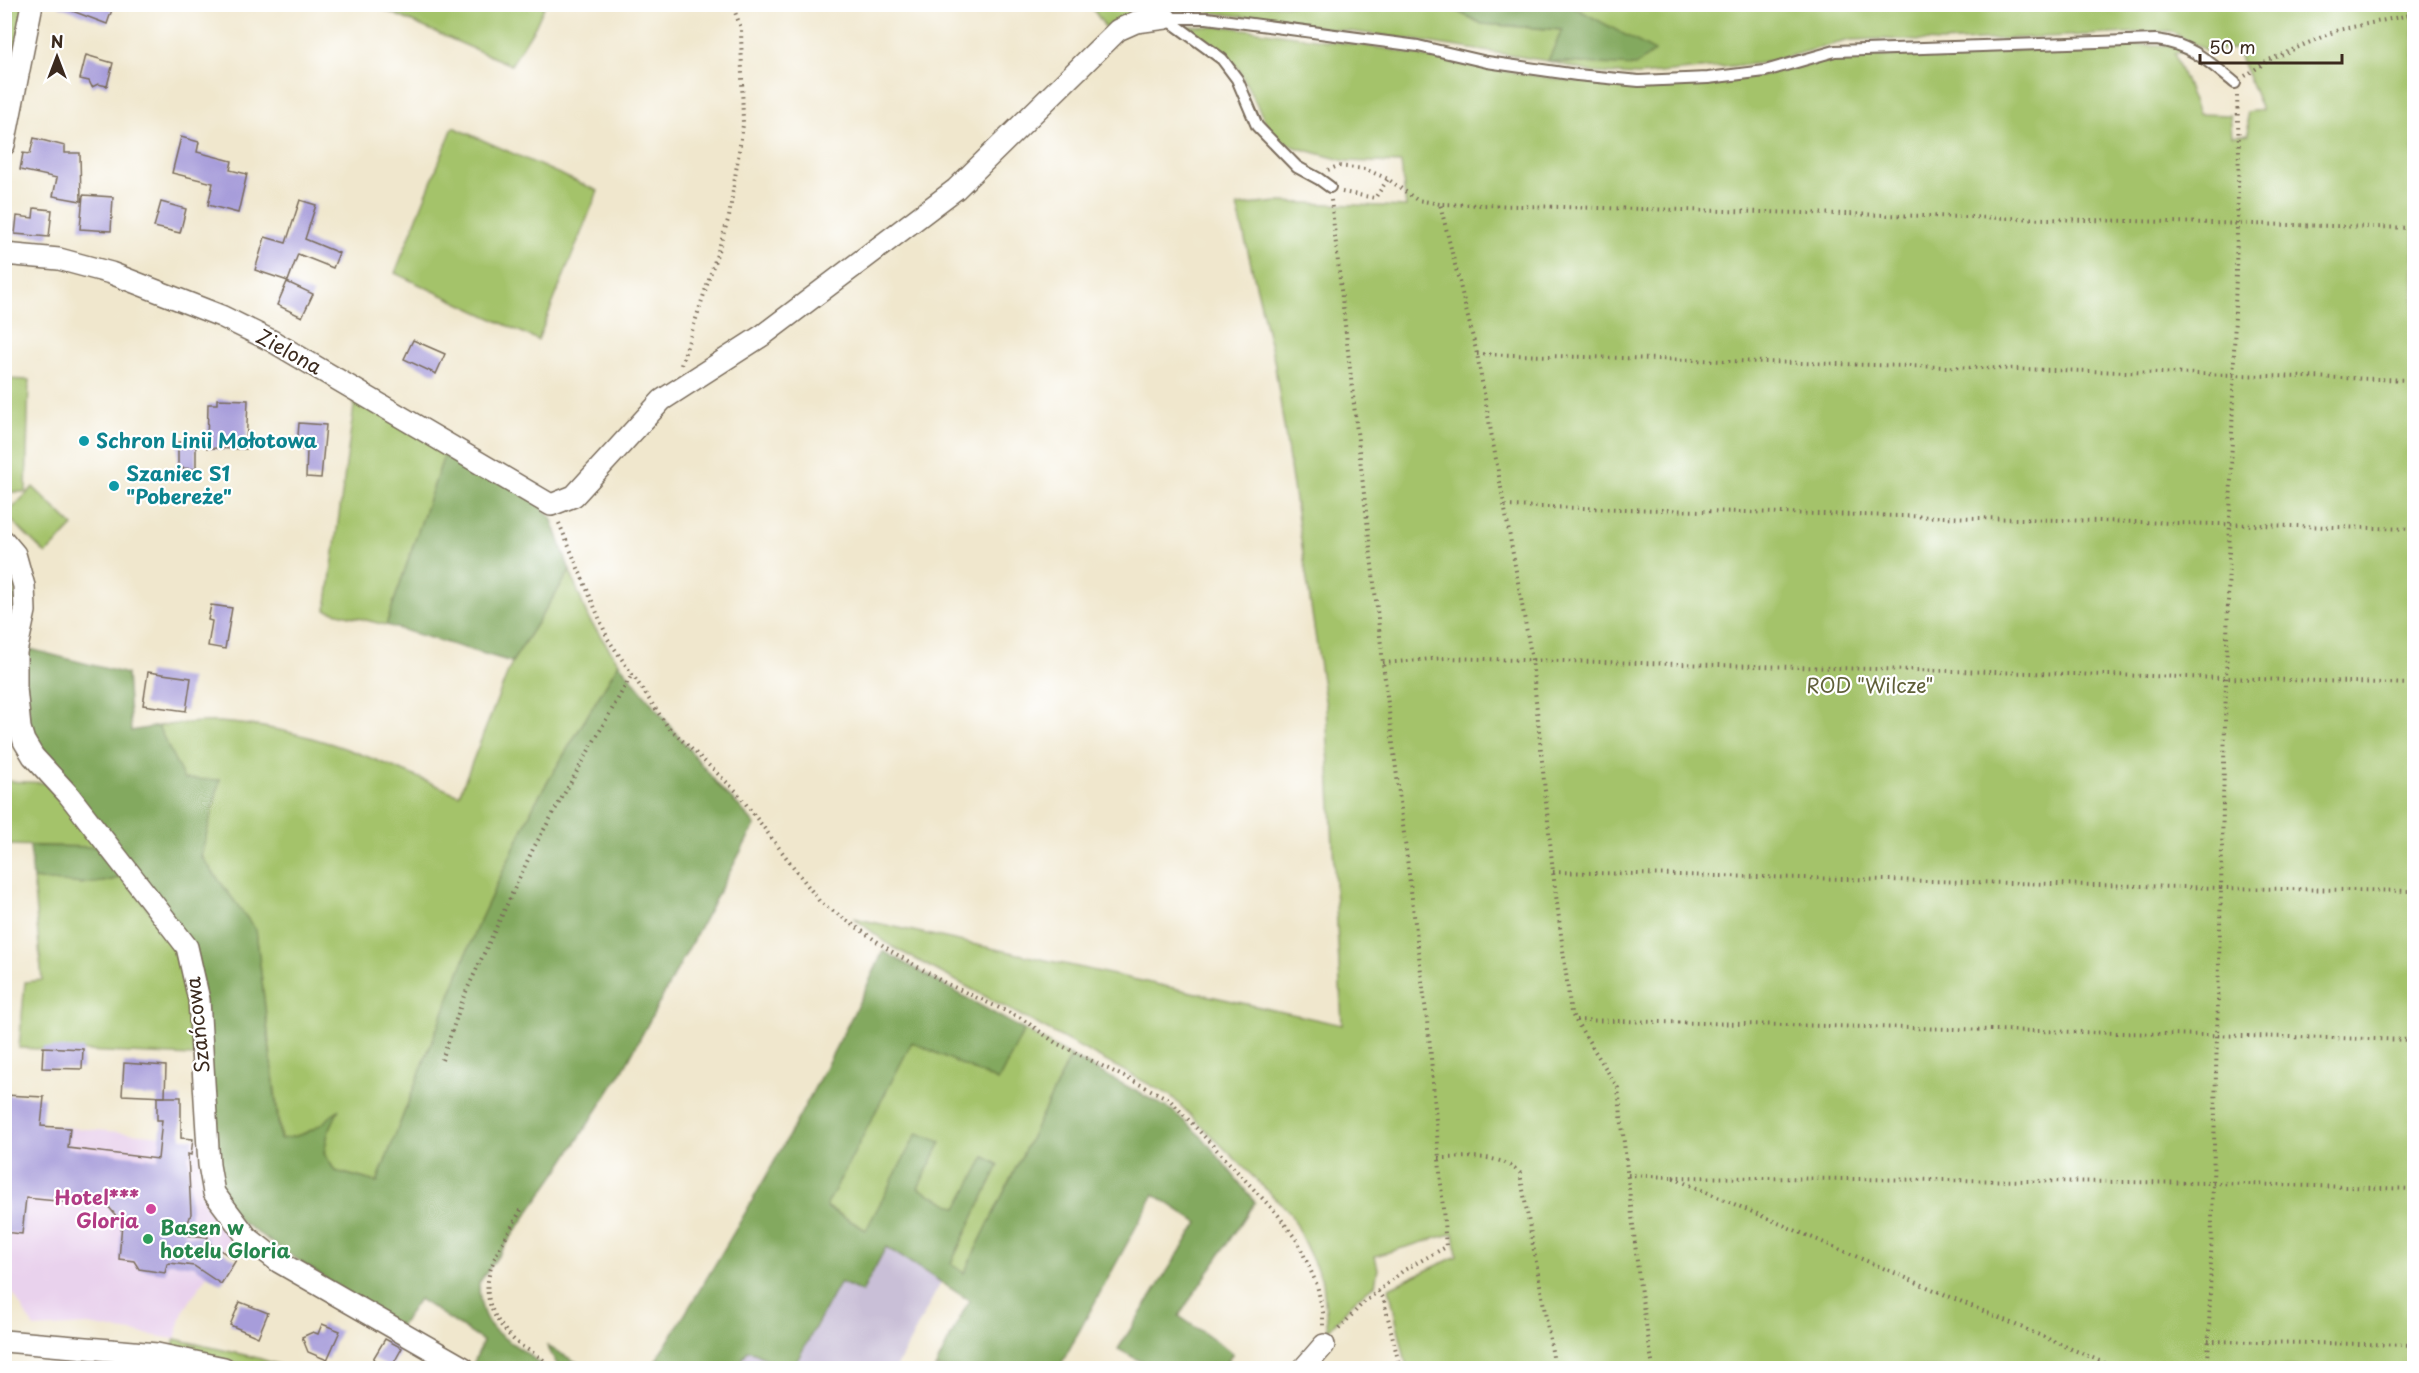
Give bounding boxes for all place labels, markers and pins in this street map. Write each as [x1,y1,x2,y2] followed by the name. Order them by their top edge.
[96,425,318,455] place label: Schron Linii Mołotowa
[77,434,91,448] marker: Schron Linii Mołotowa
[126,458,232,511] place label: Szaniec S1 "Pobereże"
[107,479,121,493] marker: Szaniec S1 "Pobereże"
[54,1182,139,1235] place label: Hotel*** Gloria
[144,1202,158,1216] marker: Hotel*** Gloria
[160,1212,291,1265] place label: Basen w hotelu Gloria
[141,1232,155,1246] marker: Basen w hotelu Gloria

